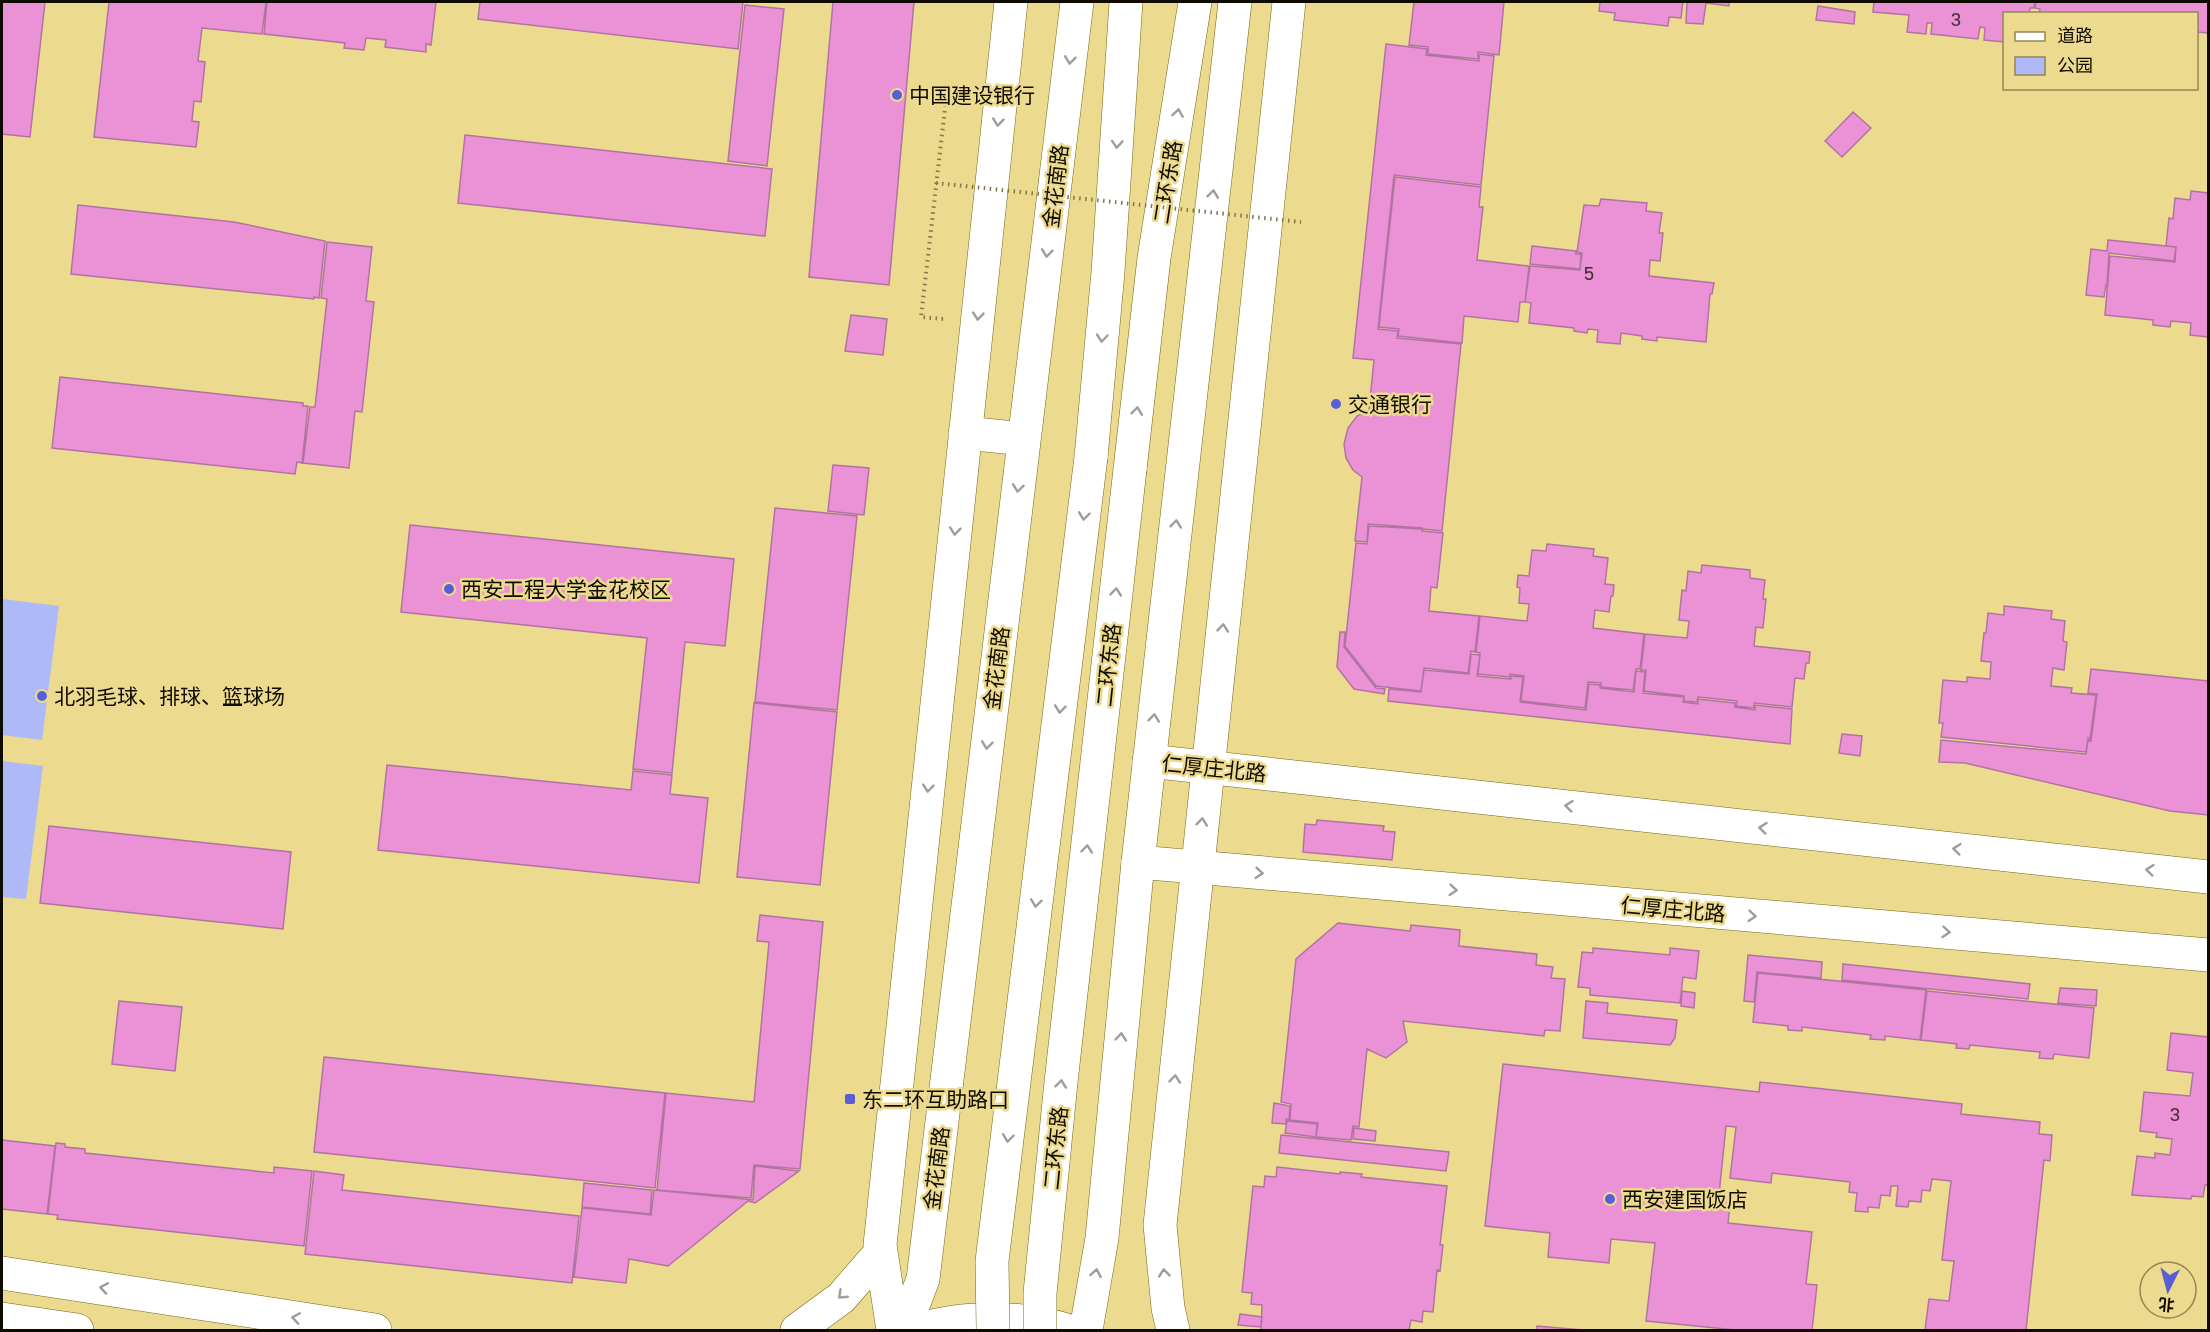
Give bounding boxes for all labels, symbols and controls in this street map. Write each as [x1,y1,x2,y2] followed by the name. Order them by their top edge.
[1951,8,1961,30] house number: 3
[2003,12,2198,90] legend
[2057,24,2093,46] text: 道路
[2057,54,2093,76] text: 公园
[1064,55,1077,64] one-way arrow
[909,82,1035,108] place label: 中国建设银行
[890,88,904,102] marker: 中国建设银行
[1171,109,1183,118] one-way arrow
[992,118,1005,127] one-way arrow
[1148,138,1186,226] street label: 二环东路
[1110,139,1123,148] one-way arrow
[1037,143,1073,229] street label: 金花南路
[1206,189,1219,198] one-way arrow
[1041,249,1053,258] one-way arrow
[1584,262,1594,284] house number: 5
[972,312,985,321] one-way arrow
[1096,334,1109,343] one-way arrow
[1348,391,1432,417] place label: 交通银行
[1329,397,1343,411] marker: 交通银行
[1130,406,1143,415] one-way arrow
[1013,484,1025,493] one-way arrow
[1078,511,1090,520] one-way arrow
[1169,520,1182,529] one-way arrow
[949,527,962,536] one-way arrow
[461,576,671,602] place label: 西安工程大学金花校区
[442,582,456,596] marker: 西安工程大学金花校区
[1110,588,1122,597] one-way arrow
[1091,622,1125,708] street label: 二环东路
[1216,624,1229,633] one-way arrow
[978,625,1014,711] street label: 金花南路
[54,683,285,709] place label: 北羽毛球、排球、篮球场
[35,689,49,703] marker: 北羽毛球、排球、篮球场
[1054,705,1067,714] one-way arrow
[1147,713,1160,723] one-way arrow
[981,740,994,749] one-way arrow
[1160,750,1268,786] street label: 仁厚庄北路
[922,783,935,792] one-way arrow
[1564,801,1573,813] one-way arrow
[1196,818,1208,827] one-way arrow
[1758,822,1767,835] one-way arrow
[1952,843,1961,856] one-way arrow
[1081,844,1093,853] one-way arrow
[2146,865,2155,877] one-way arrow
[1254,866,1263,879] one-way arrow
[1449,883,1458,896] one-way arrow
[1620,891,1726,927] street label: 仁厚庄北路
[1031,898,1043,907] one-way arrow
[1748,909,1757,922] one-way arrow
[1942,925,1951,938] one-way arrow
[1114,1033,1127,1042] one-way arrow
[1168,1074,1181,1083] one-way arrow
[1054,1079,1067,1089] one-way arrow
[862,1086,1009,1112] place label: 东二环互助路口
[843,1092,857,1106] marker: 东二环互助路口
[2170,1103,2180,1125] house number: 3
[1038,1105,1072,1191] street label: 二环东路
[918,1125,954,1211] street label: 金花南路
[1002,1133,1014,1143] one-way arrow
[1622,1186,1748,1212] place label: 西安建国饭店
[1603,1192,1617,1206] marker: 西安建国饭店
[2138,1260,2198,1320] north arrow
[1089,1268,1102,1278] one-way arrow
[1158,1268,1171,1277] one-way arrow
[99,1283,108,1295] one-way arrow
[839,1288,850,1299] one-way arrow
[2157,1294,2175,1316] text: 北
[292,1313,301,1325] one-way arrow

